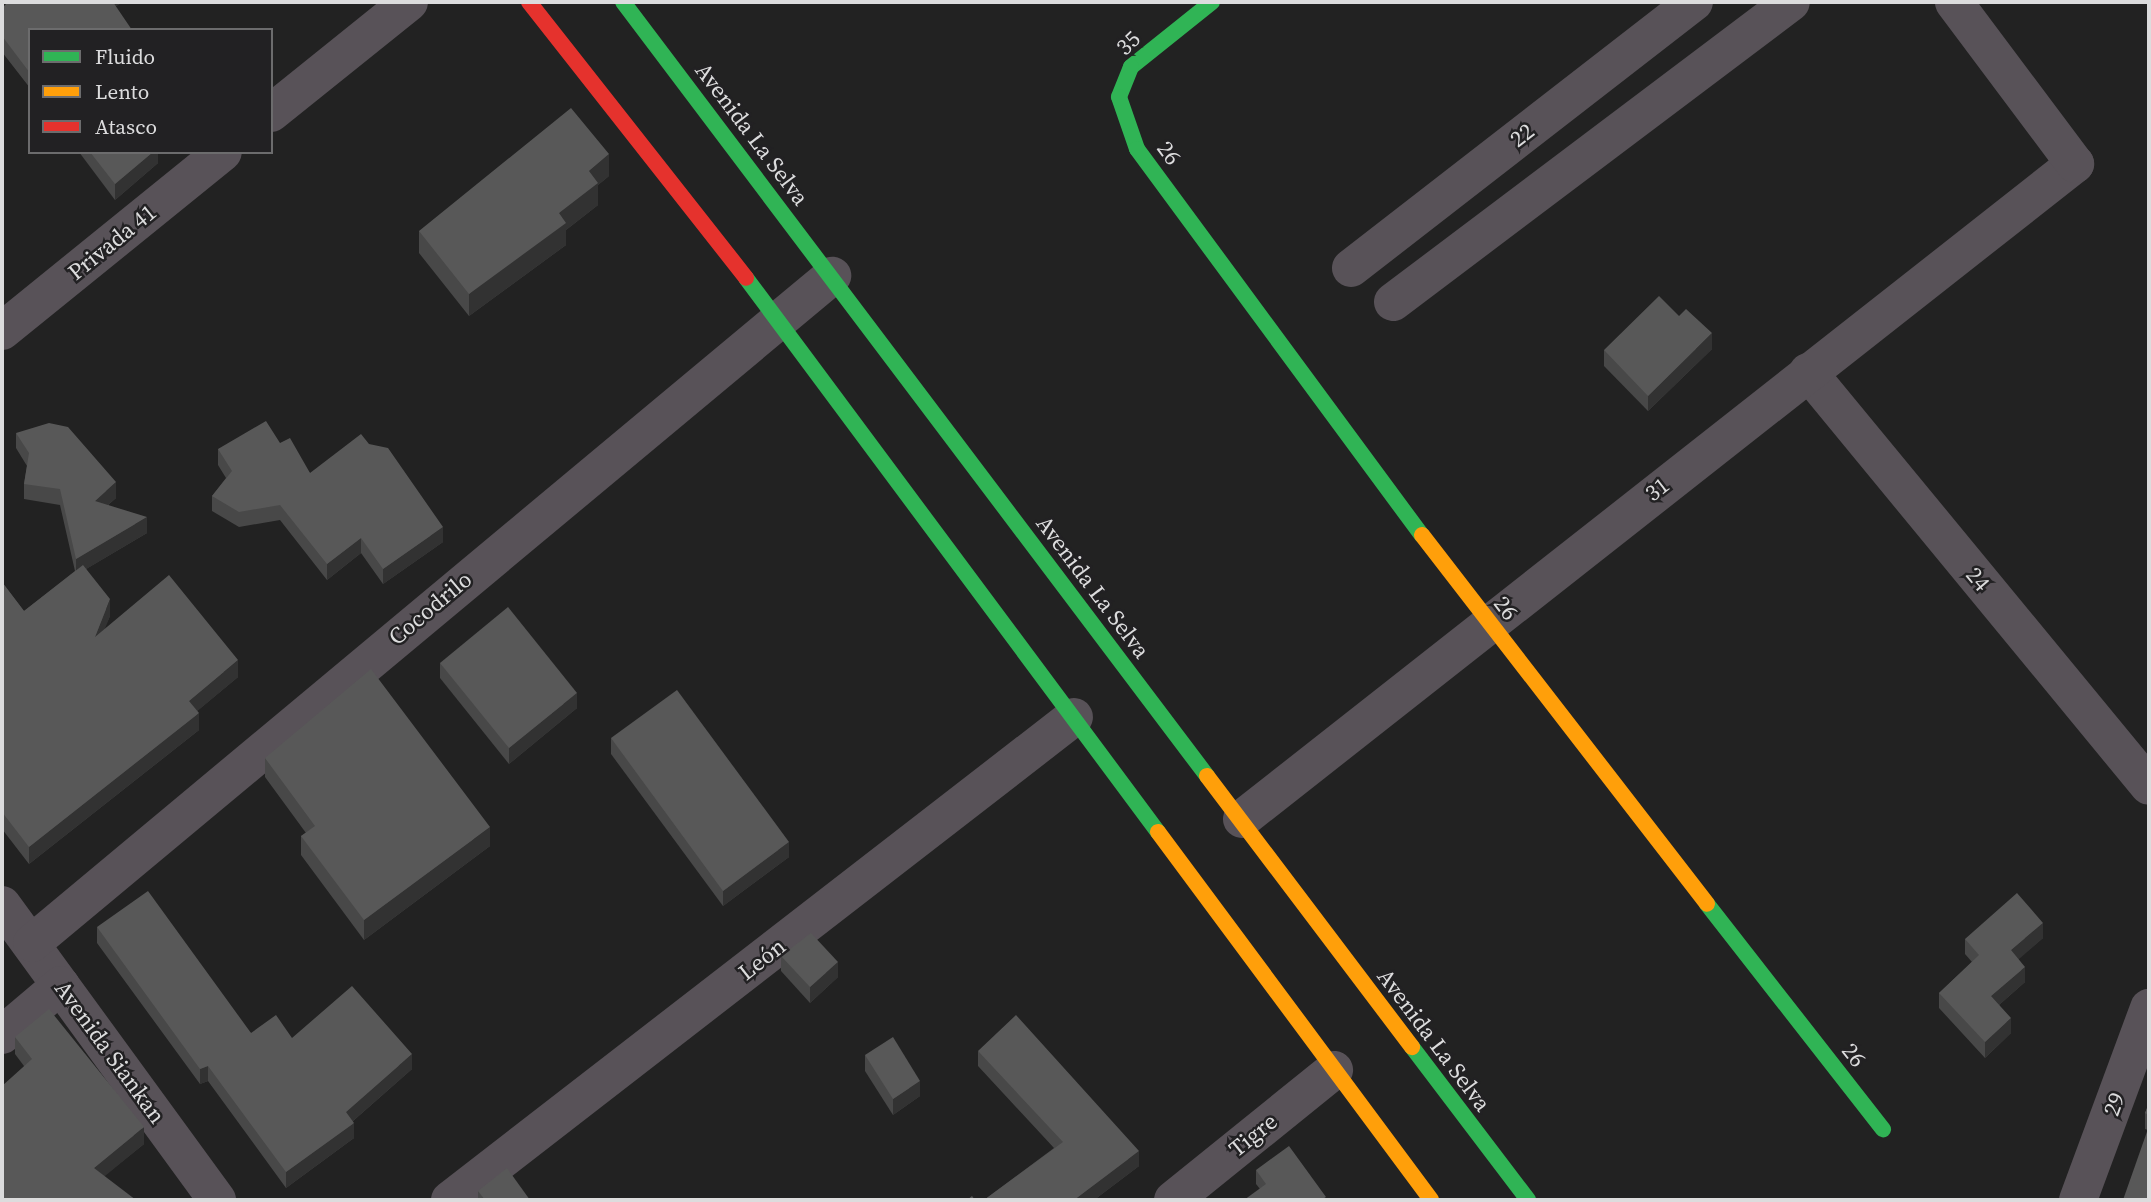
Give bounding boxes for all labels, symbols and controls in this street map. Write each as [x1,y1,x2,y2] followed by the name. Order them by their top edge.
[1110,25,1146,61] street label: 35
[28,28,273,154] legend
[95,42,155,71] text: Fluido
[690,57,814,211] street label: Avenida La Selva
[95,77,149,106] text: Lento
[95,112,157,141] text: Atasco
[1504,117,1540,153] street label: 22
[1151,136,1187,170] street label: 26
[62,198,162,286] street label: Privada 41
[1639,471,1675,507] street label: 31
[1031,510,1155,664] street label: Avenida La Selva
[1960,561,1996,597] street label: 24
[383,565,477,651] street label: Cocodrilo
[1488,591,1524,625] street label: 26
[733,932,791,986] street label: León
[1372,963,1496,1117] street label: Avenida La Selva
[49,975,171,1129] street label: Avenida Siankan
[1836,1037,1872,1073] street label: 26
[2097,1088,2131,1120] street label: 29
[1223,1107,1283,1163] street label: Tigre

